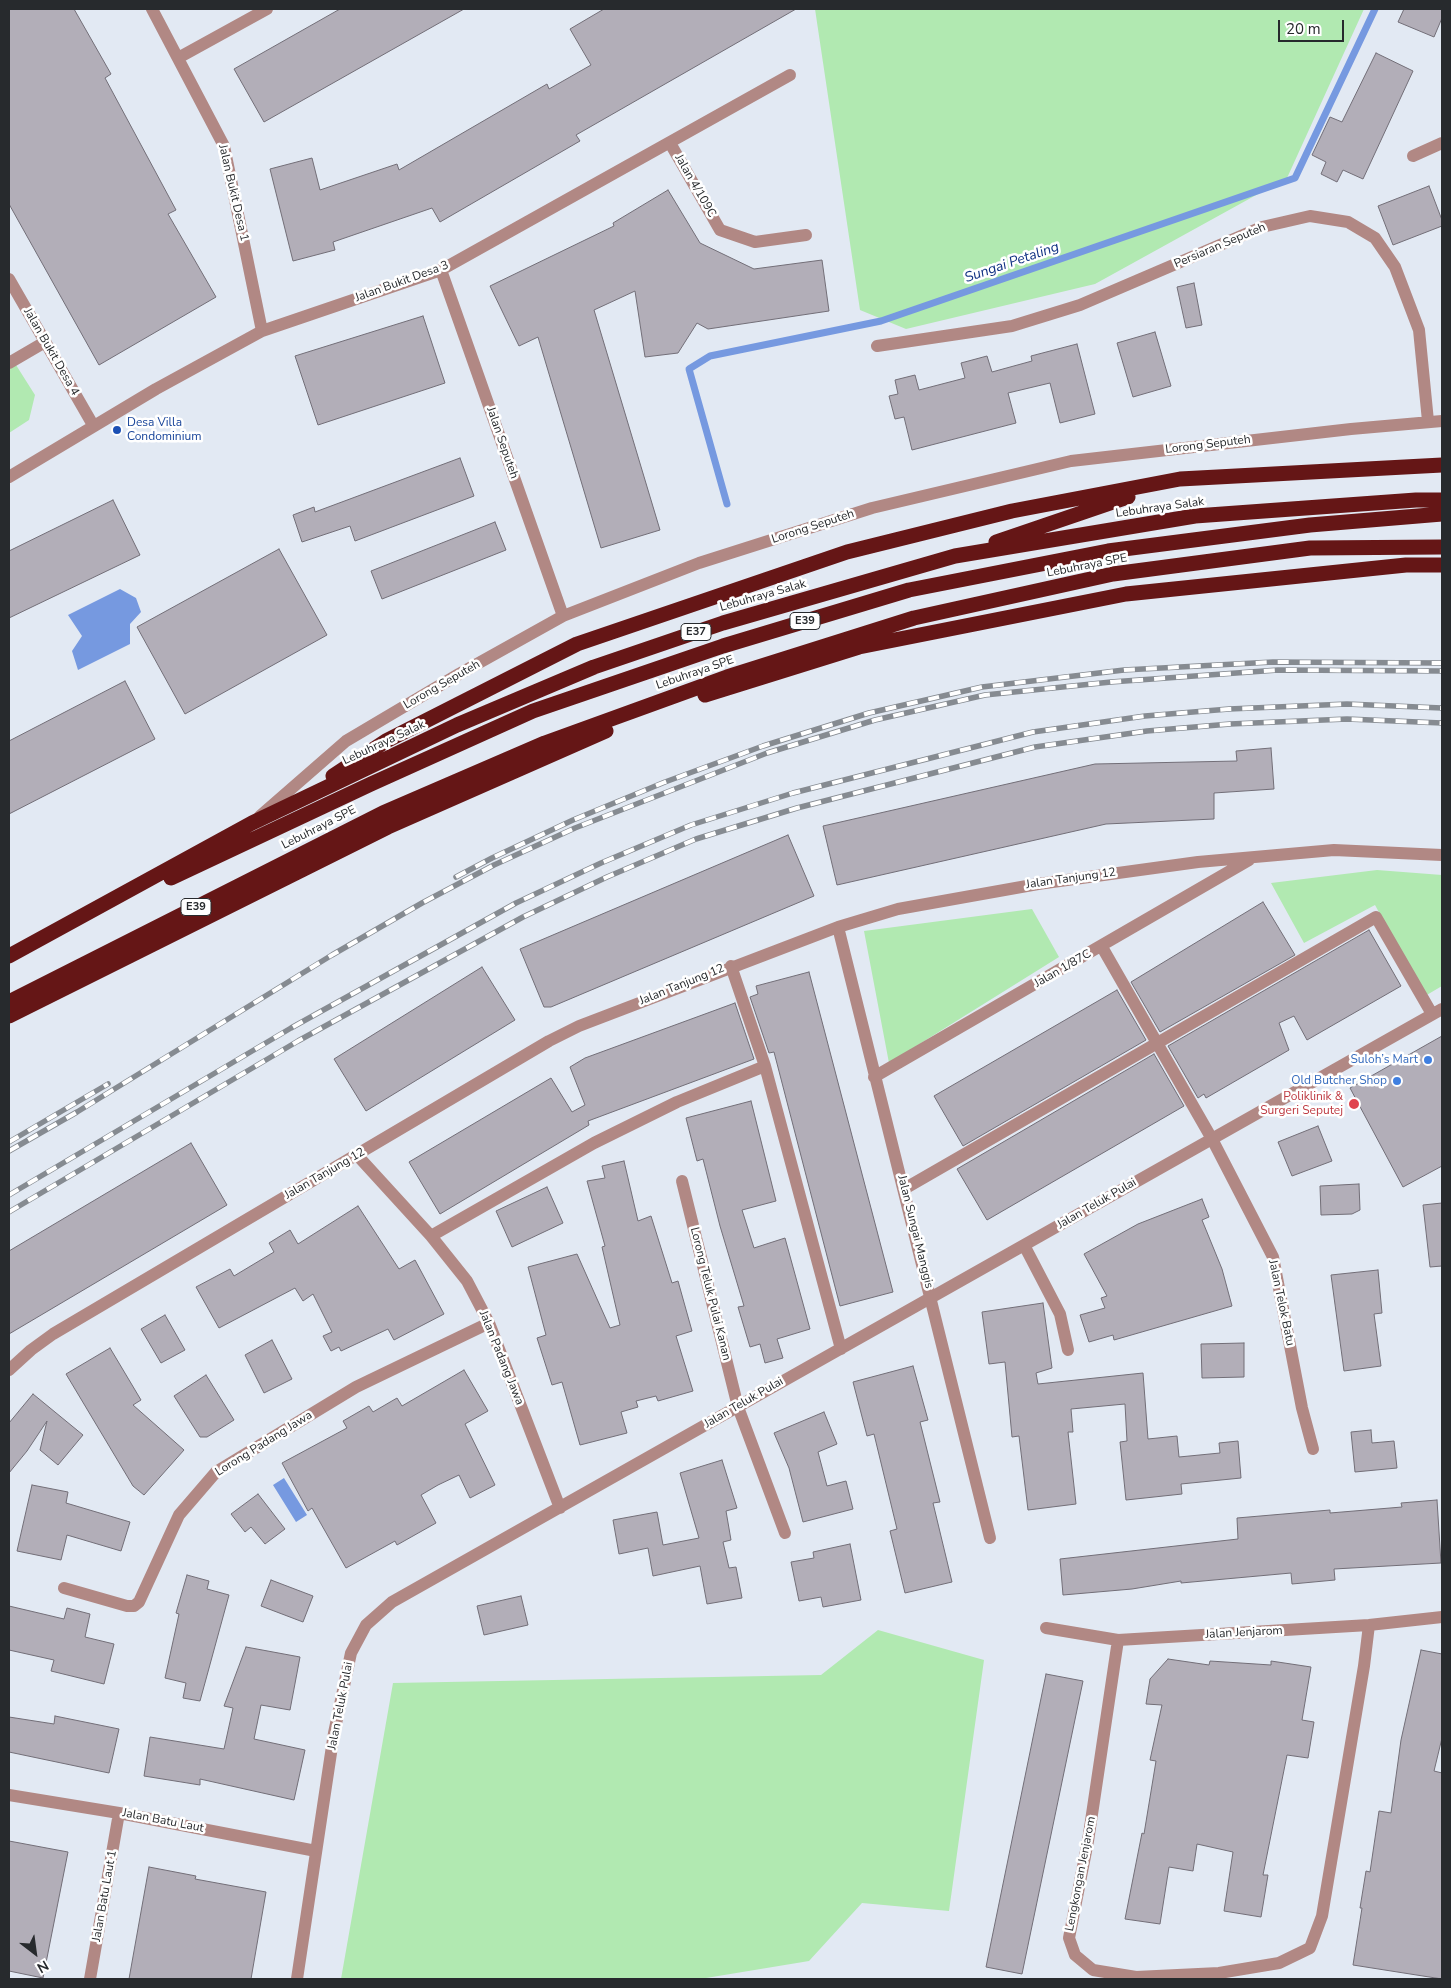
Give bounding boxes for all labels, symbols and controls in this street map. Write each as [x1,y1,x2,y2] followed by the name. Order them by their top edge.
[1281,10,1347,42] scale bar
[1286,19,1321,39] text: 20 m
[215,143,251,243] street label: Jalan Bukit Desa 1
[671,152,719,220] street label: Jalan 4/109C
[1172,220,1268,272] street label: Persiaran Seputeh
[963,239,1061,287] water label: Sungai Petaling
[353,258,451,306] street label: Jalan Bukit Desa 3
[20,306,82,398] street label: Jalan Bukit Desa 4
[483,405,521,481] street label: Jalan Seputeh
[127,416,201,444] place label: Desa Villa Condominium
[111,424,123,436] marker: Desa Villa Condominium
[1165,433,1251,457] street label: Lorong Seputeh
[1115,495,1205,521] street label: Lebuhraya Salak
[770,507,856,547] street label: Lorong Seputeh
[1046,551,1128,581] street label: Lebuhraya SPE
[718,577,808,615] street label: Lebuhraya Salak
[790,612,820,630] road number: E39
[681,624,711,640] road number: E37
[654,653,736,693] street label: Lebuhraya SPE
[401,657,483,713] street label: Lorong Seputeh
[341,718,427,768] street label: Lebuhraya Salak
[279,803,359,853] street label: Lebuhraya SPE
[1025,866,1117,892] street label: Jalan Tanjung 12
[181,899,211,916] road number: E39
[1032,947,1094,991] street label: Jalan 1/87C
[637,961,727,1009] street label: Jalan Tanjung 12
[1350,1053,1418,1067] place label: Suloh’s Mart
[1422,1054,1434,1066] marker: Suloh’s Mart
[1291,1074,1387,1088] place label: Old Butcher Shop
[1391,1075,1403,1087] marker: Old Butcher Shop
[1260,1090,1343,1118] place label: Poliklinik & Surgeri Seputej
[1347,1097,1361,1111] marker: Poliklinik & Surgeri Seputej
[282,1145,368,1203] street label: Jalan Tanjung 12
[894,1174,936,1290] street label: Jalan Sungai Manggis
[1055,1175,1139,1233] street label: Jalan Teluk Pulai
[686,1226,734,1362] street label: Lorong Teluk Pulai Kanan
[1265,1259,1297,1347] street label: Jalan Telok Batu
[475,1309,527,1407] street label: Jalan Padang Jawa
[702,1374,786,1432] street label: Jalan Teluk Pulai
[213,1408,315,1480] street label: Lorong Padang Jawa
[1205,1624,1283,1642] street label: Jalan Jenjarom
[325,1661,357,1751] street label: Jalan Teluk Pulai
[121,1806,205,1836] street label: Jalan Batu Laut
[1063,1815,1099,1933] street label: Lengkongan Jenjarom
[90,1849,120,1943] street label: Jalan Batu Laut 1
[10,1928,60,1978] north arrow
[33,1956,52,1977] text: N

